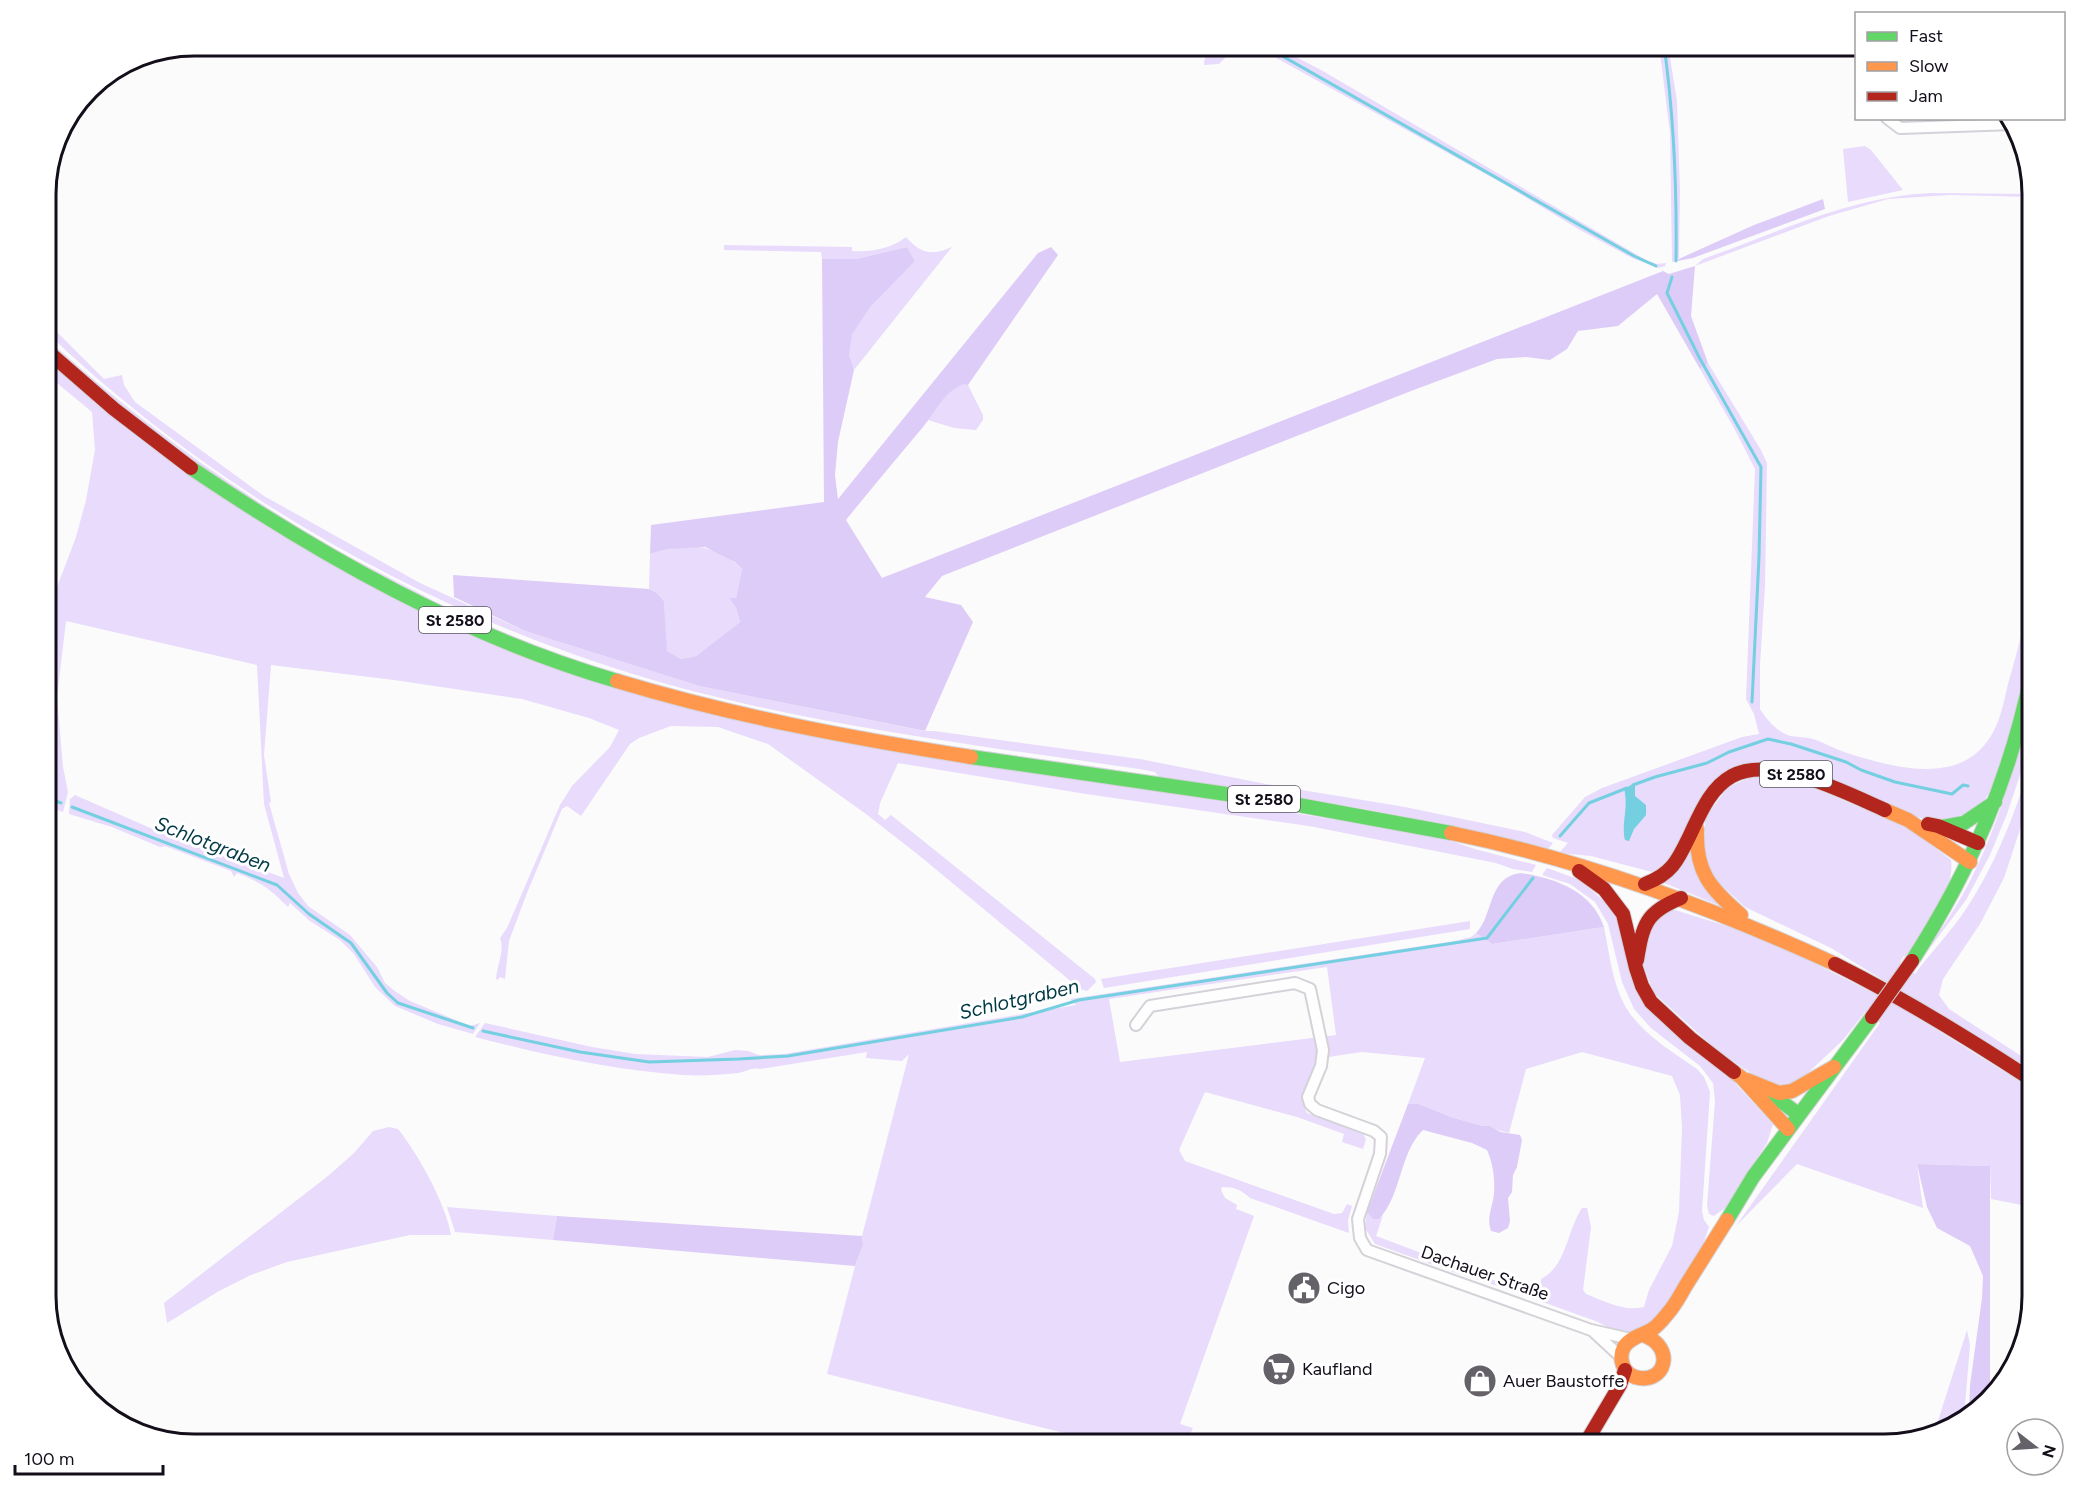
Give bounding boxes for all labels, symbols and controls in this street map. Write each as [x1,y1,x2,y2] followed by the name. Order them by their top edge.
[1855,12,2065,120] legend
[1909,25,1943,47] text: Fast
[1909,55,1948,77] text: Slow
[1909,85,1943,107] text: Jam
[419,607,491,633] road number: St 2580
[1760,761,1832,787] road number: St 2580
[1228,786,1300,812] road number: St 2580
[152,811,274,877] water label: Schlotgraben
[957,974,1081,1024] water label: Schlotgraben
[1418,1241,1552,1305] street label: Dachauer Straße
[1286,1270,1322,1306] public building icon: Cigo
[1327,1277,1365,1299] place label: Cigo
[1261,1351,1297,1387] supermarket icon: Kaufland
[1302,1358,1372,1380] place label: Kaufland
[1462,1363,1498,1399] shop icon: Auer Baustoffe
[1503,1370,1625,1392] place label: Auer Baustoffe
[2005,1417,2065,1477] north arrow
[15,1438,164,1476] scale bar
[2038,1443,2060,1460] text: N
[24,1448,74,1470] text: 100 m

